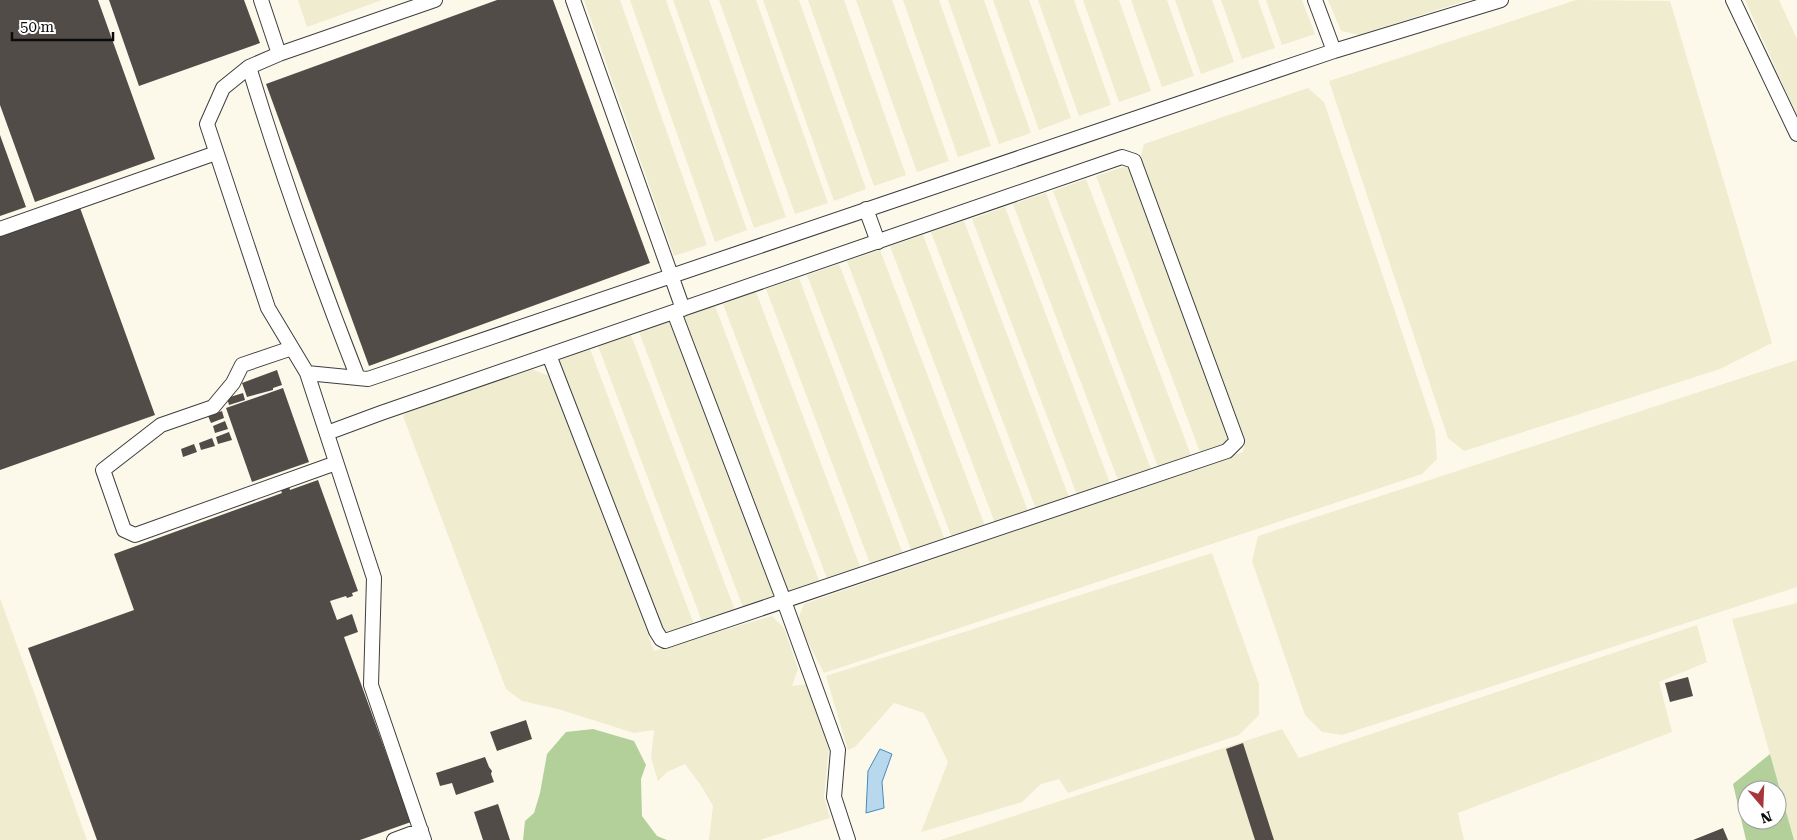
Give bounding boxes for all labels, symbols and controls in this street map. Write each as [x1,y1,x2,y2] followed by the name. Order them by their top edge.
[12,10,114,42] scale bar
[20,18,55,36] text: 50 m
[1737,780,1787,830] north arrow
[1758,808,1774,827] text: N

